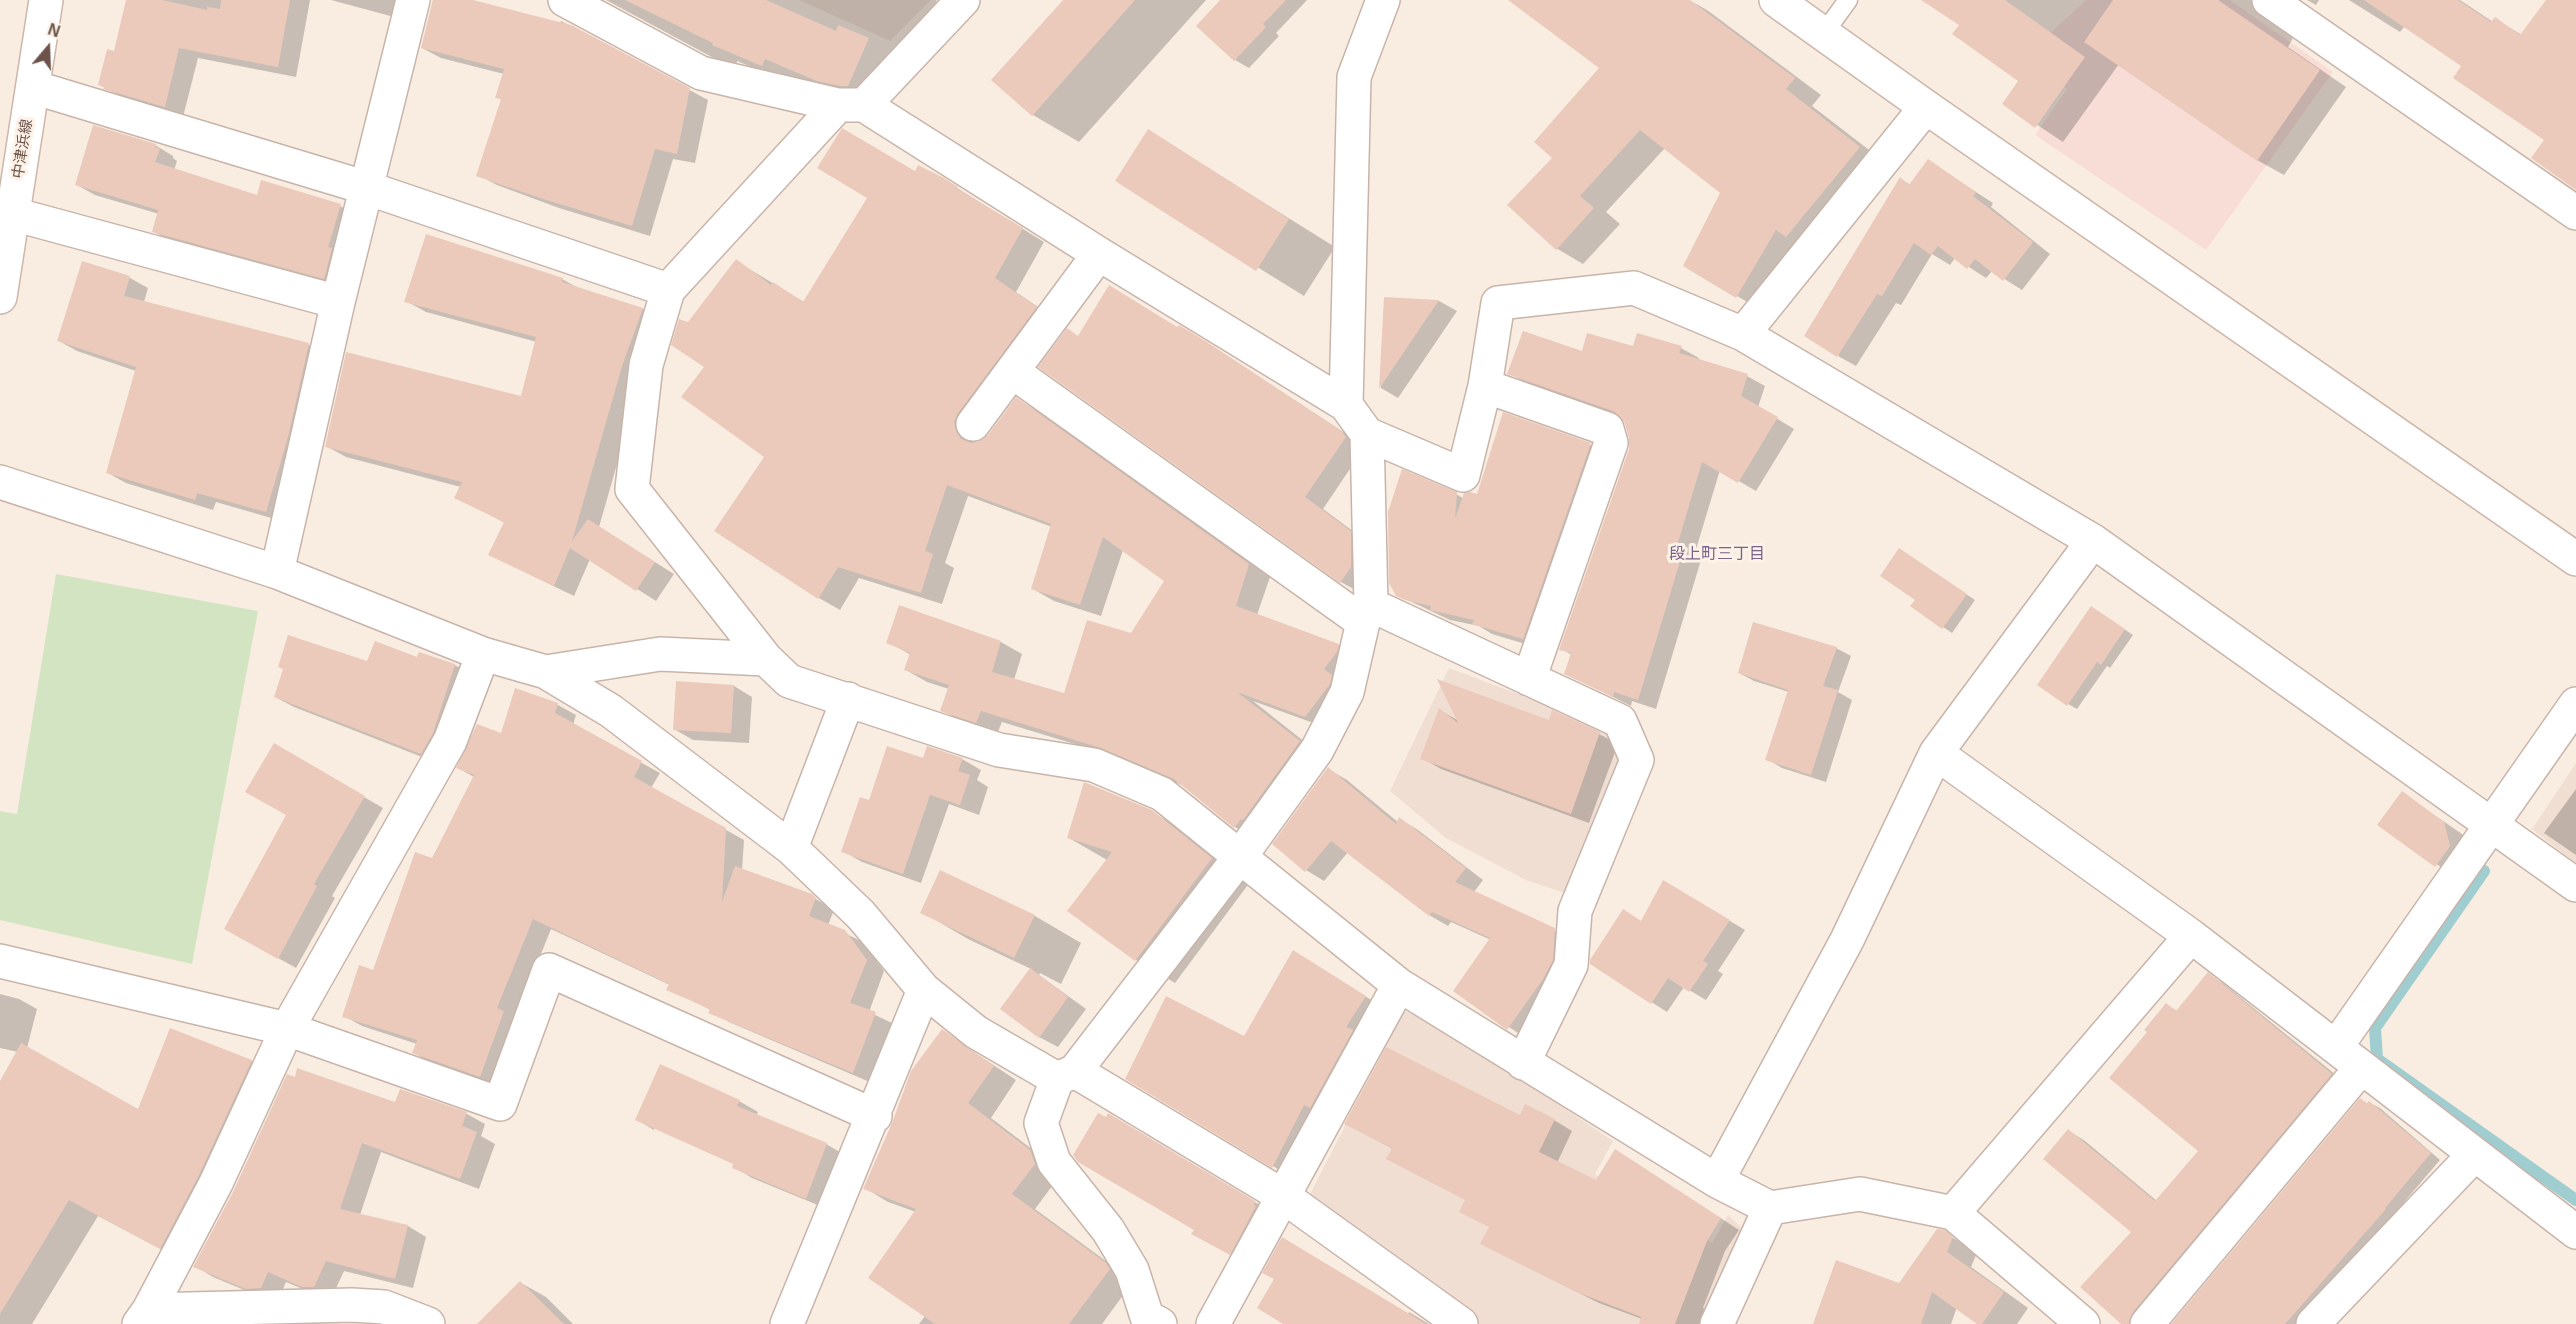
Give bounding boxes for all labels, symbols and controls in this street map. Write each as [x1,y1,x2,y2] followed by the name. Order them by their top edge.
[18,18,78,78] north arrow
[46,21,62,40] text: N
[9,118,37,180] street label: 中津浜線
[1669,545,1765,565] district label: 段上町三丁目

